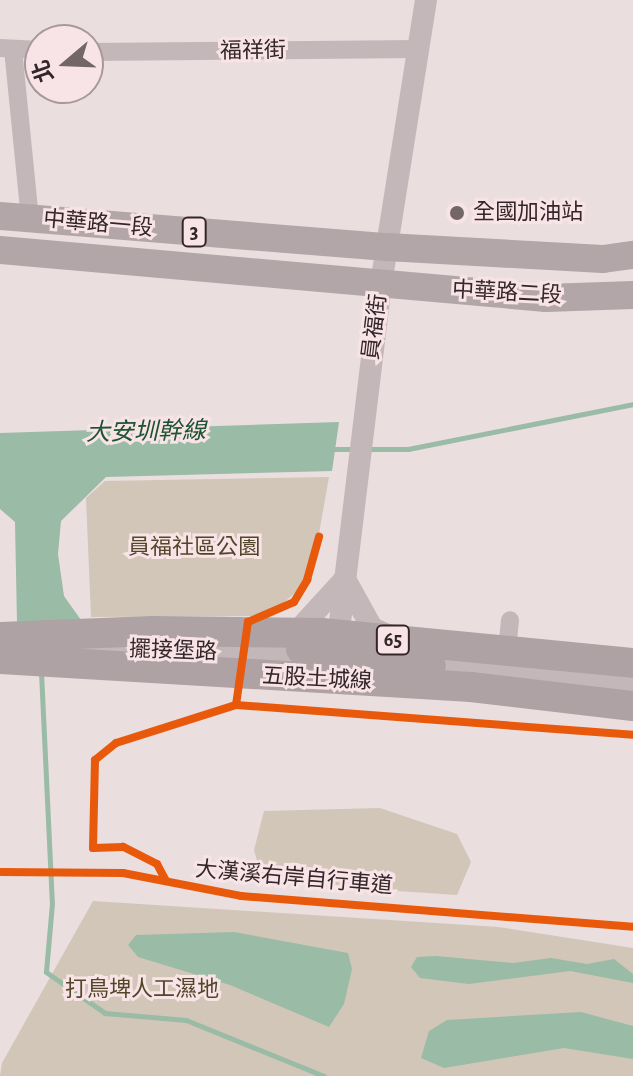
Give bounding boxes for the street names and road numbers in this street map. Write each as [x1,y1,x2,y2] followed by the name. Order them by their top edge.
[220,37,286,65] street label: 福祥街
[42,206,154,242] street label: 中華路一段
[180,216,208,248] road number: 3
[451,277,563,309] street label: 中華路二段
[358,293,392,361] street label: 員福街
[375,624,411,656] road number: 65
[129,636,217,666] street label: 擺接堡路
[261,663,373,695] street label: 五股土城線
[194,856,394,900] street label: 大漢溪右岸自行車道

